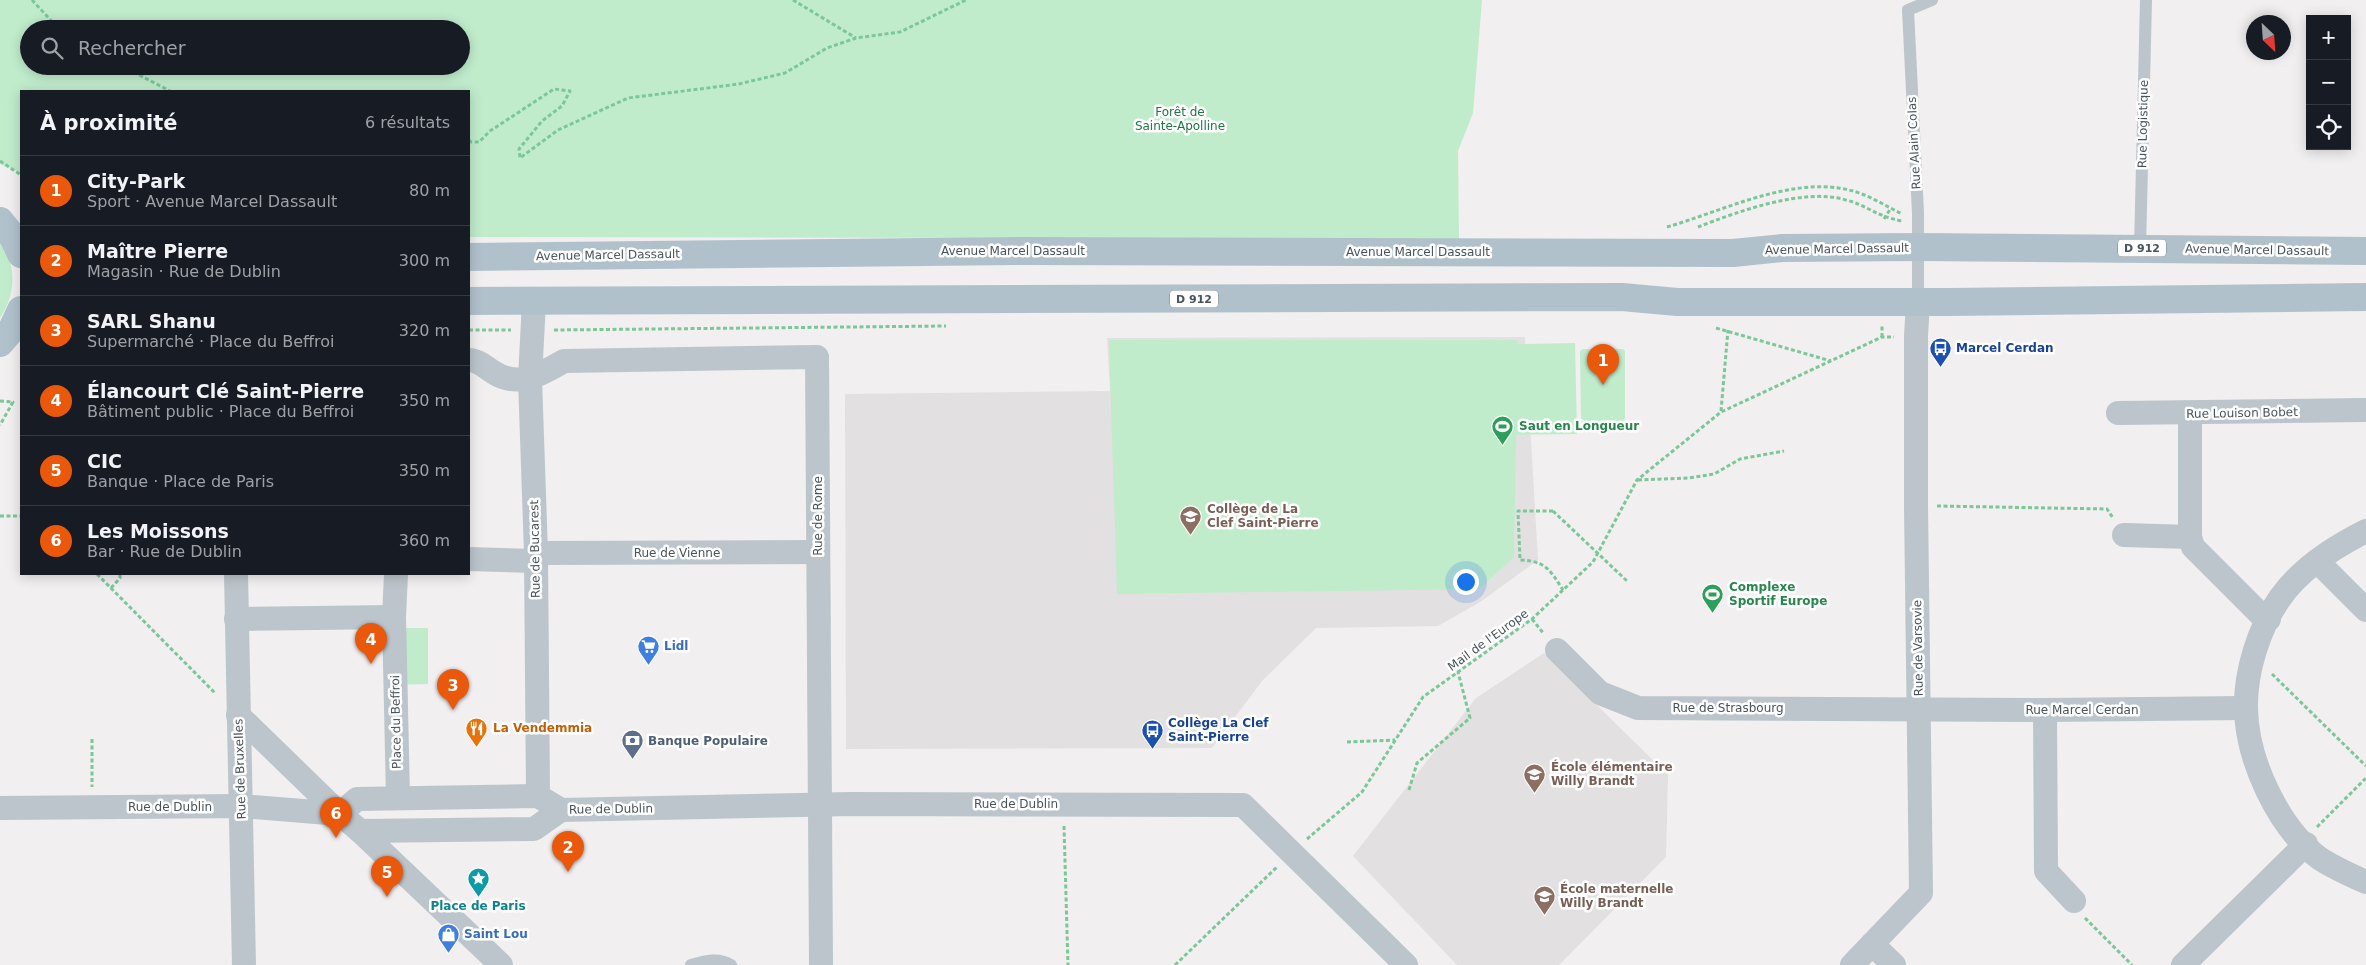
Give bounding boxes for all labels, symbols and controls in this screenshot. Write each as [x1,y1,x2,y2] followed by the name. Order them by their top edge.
[2246,15,2291,60] north arrow
[2306,15,2351,150] map controls
[2306,15,2351,60] button: +
[20,20,470,75] search box
[38,34,66,62] icon: search
[78,37,186,59] text: Rechercher
[2306,60,2351,105] button: −
[2135,80,2151,168] street label: Rue Logistique
[1905,96,1923,190] street label: Rue Alain Colas
[1135,105,1225,133] park label: Forêt de Sainte-Apolline
[2306,105,2351,150] button: locate
[40,111,177,135] text: À proximité
[365,113,450,132] text: 6 résultats
[87,170,185,192] text: City-Park
[50,181,62,200] text: 1
[409,181,450,200] text: 80 m
[87,192,337,211] text: Sport · Avenue Marcel Dassault
[87,240,228,262] text: Maître Pierre
[2118,240,2166,256] road number: D 912
[1765,241,1909,257] street label: Avenue Marcel Dassault
[2185,242,2329,258] street label: Avenue Marcel Dassault
[941,244,1085,258] street label: Avenue Marcel Dassault
[1346,245,1490,259] street label: Avenue Marcel Dassault
[536,247,680,263] street label: Avenue Marcel Dassault
[50,251,62,270] text: 2
[399,251,450,270] text: 300 m
[87,262,281,281] text: Magasin · Rue de Dublin
[1170,290,1218,308] road number: D 912
[87,310,216,332] text: SARL Shanu
[50,321,62,340] text: 3
[399,321,450,340] text: 320 m
[87,332,335,351] text: Supermarché · Place du Beffroi
[1928,336,1952,367] bus stop icon: Marcel Cerdan
[1956,341,2054,355] place label: Marcel Cerdan
[1587,344,1619,385] pin: 1
[87,380,364,402] text: Élancourt Clé Saint-Pierre
[50,391,62,410] text: 4
[399,391,450,410] text: 350 m
[87,402,354,421] text: Bâtiment public · Place du Beffroi
[2186,405,2298,421] street label: Rue Louison Bobet
[1491,414,1515,445] sports icon: Saut en Longueur
[1519,419,1639,433] place label: Saut en Longueur
[87,450,122,472] text: CIC
[50,461,62,480] text: 5
[399,461,450,480] text: 350 m
[87,472,274,491] text: Banque · Place de Paris
[811,476,825,556] street label: Rue de Rome
[527,499,543,598] street label: Rue de Bucarest
[1207,502,1319,530] place label: Collège de La Clef Saint-Pierre
[1179,504,1203,535] school or university icon: Collège de La Clef Saint-Pierre
[87,520,229,542] text: Les Moissons
[50,531,62,550] text: 6
[399,531,450,550] text: 360 m
[87,542,242,561] text: Bar · Rue de Dublin
[634,546,720,560] street label: Rue de Vienne
[1453,569,1479,595] your location
[1729,580,1827,608] place label: Complexe Sportif Europe
[1701,582,1725,613] sports icon: Complexe Sportif Europe
[1910,600,1926,696] street label: Rue de Varsovie
[1445,606,1531,674] street label: Mail de l'Europe
[355,623,387,664] pin: 4
[636,634,660,665] supermarket icon: Lidl
[664,639,688,653] place label: Lidl
[437,669,469,710] pin: 3
[388,675,404,769] street label: Place du Beffroi
[1672,701,1784,715] street label: Rue de Strasbourg
[2025,703,2139,717] street label: Rue Marcel Cerdan
[465,716,489,747] restaurant icon: La Vendemmia
[1168,716,1269,744] place label: Collège La Clef Saint-Pierre
[231,718,249,820] street label: Rue de Bruxelles
[1140,718,1164,749] bus stop icon: Collège La Clef Saint-Pierre
[493,721,592,735] place label: La Vendemmia
[620,729,644,760] bank icon: Banque Populaire
[648,734,768,748] place label: Banque Populaire
[1551,759,1673,788] place label: École élémentaire Willy Brandt
[1523,762,1547,793] school or university icon: École élémentaire Willy Brandt
[320,797,352,838] pin: 6
[974,797,1058,811] street label: Rue de Dublin
[128,800,212,814] street label: Rue de Dublin
[569,801,653,817] street label: Rue de Dublin
[552,831,584,872] pin: 2
[371,856,403,897] pin: 5
[466,867,490,898] place icon: Place de Paris
[1560,881,1673,910] place label: École maternelle Willy Brandt
[1532,884,1556,915] school or university icon: École maternelle Willy Brandt
[430,899,526,913] place label: Place de Paris
[436,922,460,953] shop icon: Saint Lou
[464,927,528,941] place label: Saint Lou

